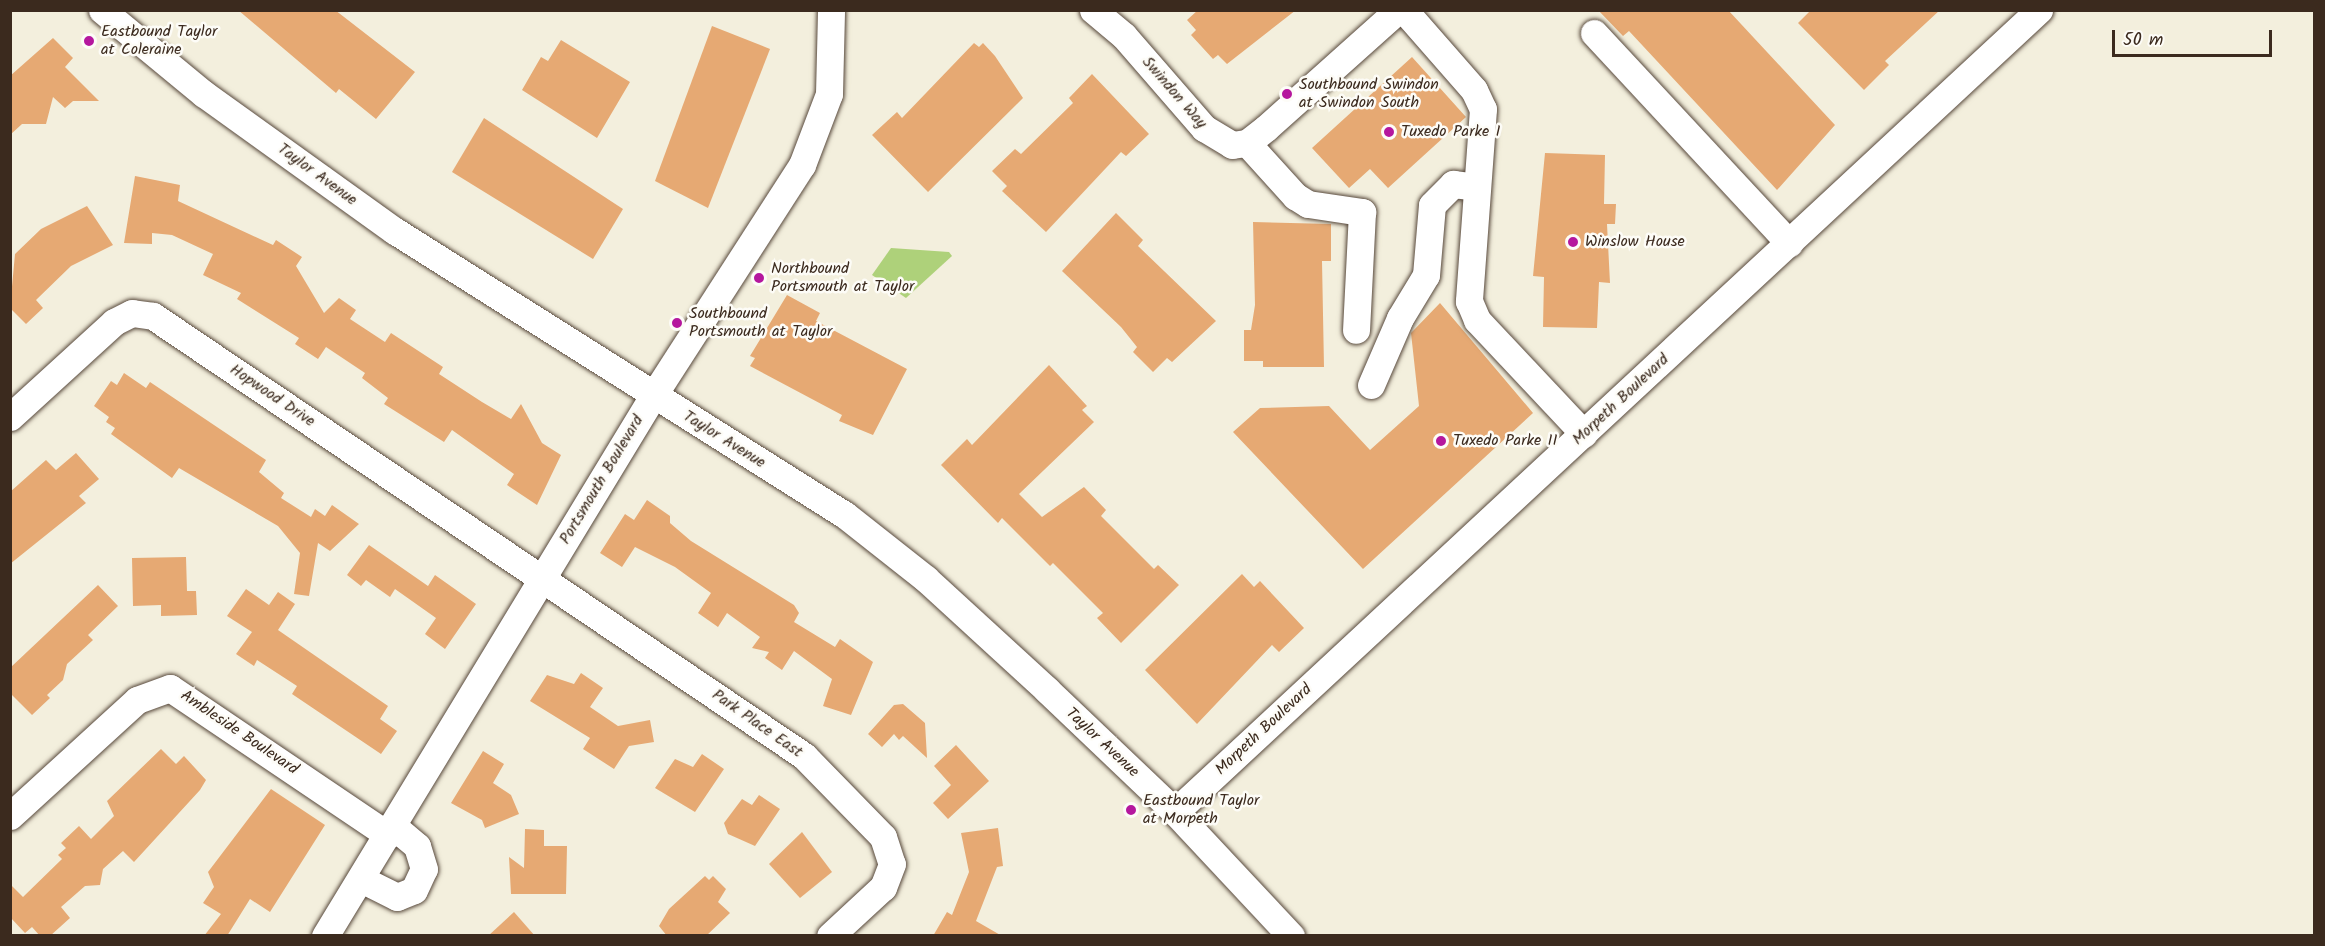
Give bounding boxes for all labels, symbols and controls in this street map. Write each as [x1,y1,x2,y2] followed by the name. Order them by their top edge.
[2115,18,2276,56] scale bar
[101,22,217,60] place label: Eastbound Taylor at Coleraine
[2123,26,2163,55] text: 50 m
[82,34,96,48] marker: Eastbound Taylor at Coleraine
[1137,53,1211,133] street label: Swindon Way
[1299,75,1439,113] place label: Southbound Swindon at Swindon South
[1280,87,1294,101] marker: Southbound Swindon at Swindon South
[1401,122,1501,142] place label: Tuxedo Parke I
[1382,125,1396,139] marker: Tuxedo Parke I
[274,140,360,210] street label: Taylor Avenue
[1585,232,1685,252] place label: Winslow House
[1566,235,1580,249] marker: Winslow House
[771,259,914,297] place label: Northbound Portsmouth at Taylor
[752,271,766,285] marker: Northbound Portsmouth at Taylor
[689,304,832,342] place label: Southbound Portsmouth at Taylor
[670,316,684,330] marker: Southbound Portsmouth at Taylor
[1569,350,1673,450] street label: Morpeth Boulevard
[226,360,318,432] street label: Hopwood Drive
[679,407,769,473] street label: Taylor Avenue
[556,412,648,548] street label: Portsmouth Boulevard
[1453,431,1557,451] place label: Tuxedo Parke II
[1434,434,1448,448] marker: Tuxedo Parke II
[1212,680,1316,780] street label: Morpeth Boulevard
[176,686,302,780] street label: Ambleside Boulevard
[708,686,806,762] street label: Park Place East
[1061,704,1143,782] street label: Taylor Avenue
[1143,791,1259,829] place label: Eastbound Taylor at Morpeth
[1124,803,1138,817] marker: Eastbound Taylor at Morpeth

